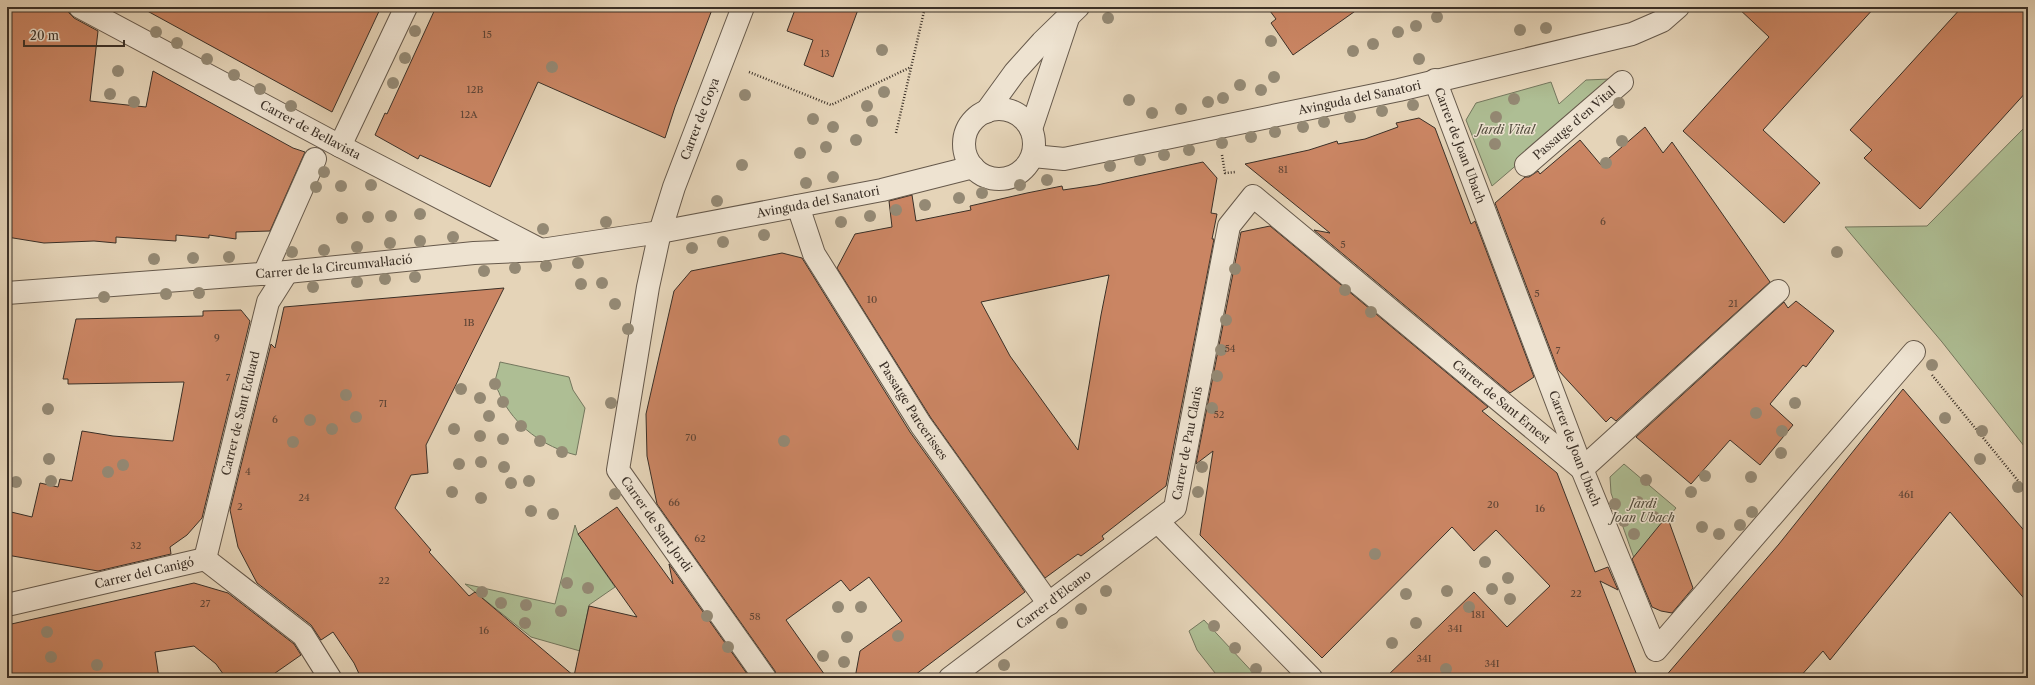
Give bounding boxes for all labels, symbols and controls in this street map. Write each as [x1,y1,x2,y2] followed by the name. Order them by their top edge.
[24,22,124,48] scale bar
[30,28,59,43] text: 20 m
[482,28,492,41] house number: 15
[820,47,830,60] house number: 13
[677,75,722,162] street label: Carrer de Goya
[1296,77,1423,118] street label: Avinguda del Sanatori
[467,83,483,96] house number: 12B
[1530,83,1619,163] street label: Passatge d'en Vital
[1431,85,1489,206] street label: Carrer de Joan Ubach
[258,97,364,163] street label: Carrer de Bellavista
[460,108,478,121] house number: 12A
[1473,122,1536,137] park label: Jardi Vital
[1278,163,1289,176] house number: 81
[754,183,881,221] street label: Avinguda del Sanatori
[1600,215,1606,228] house number: 6
[1340,238,1346,251] house number: 5
[255,251,413,281] street label: Carrer de la Circumval·lació
[1534,287,1540,300] house number: 5
[867,293,877,306] house number: 10
[1728,297,1739,310] house number: 21
[463,316,475,329] house number: 1B
[214,331,220,344] house number: 9
[1224,342,1236,355] house number: 54
[1556,344,1561,357] house number: 7
[218,349,263,477] street label: Carrer de Sant Eduard
[1449,356,1554,447] street label: Carrer de Sant Ernest
[876,358,951,462] street label: Passatge Parcerisses
[226,371,231,384] house number: 7
[1169,385,1205,501] street label: Carrer de Pau Claris
[1546,388,1605,509] street label: Carrer de Joan Ubach
[379,397,388,410] house number: 7I
[1213,408,1225,421] house number: 52
[272,413,278,426] house number: 6
[685,431,697,444] house number: 70
[245,465,251,478] house number: 4
[618,473,696,575] street label: Carrer de Sant Jordi
[1898,488,1914,501] house number: 46I
[298,491,310,504] house number: 24
[668,496,680,509] house number: 66
[1607,496,1675,525] park label: Jardi Joan Ubach
[1487,498,1499,511] house number: 20
[237,500,243,513] house number: 2
[1535,502,1545,515] house number: 16
[694,532,706,545] house number: 62
[130,539,142,552] house number: 32
[93,554,195,591] street label: Carrer del Canigó
[1013,566,1094,632] street label: Carrer d'Elcano
[378,574,390,587] house number: 22
[1570,587,1582,600] house number: 22
[200,597,210,610] house number: 27
[1471,608,1485,621] house number: 18I
[749,610,761,623] house number: 58
[1447,622,1463,635] house number: 34I
[479,624,489,637] house number: 16
[1416,652,1432,665] house number: 34I
[1484,657,1500,670] house number: 34I

